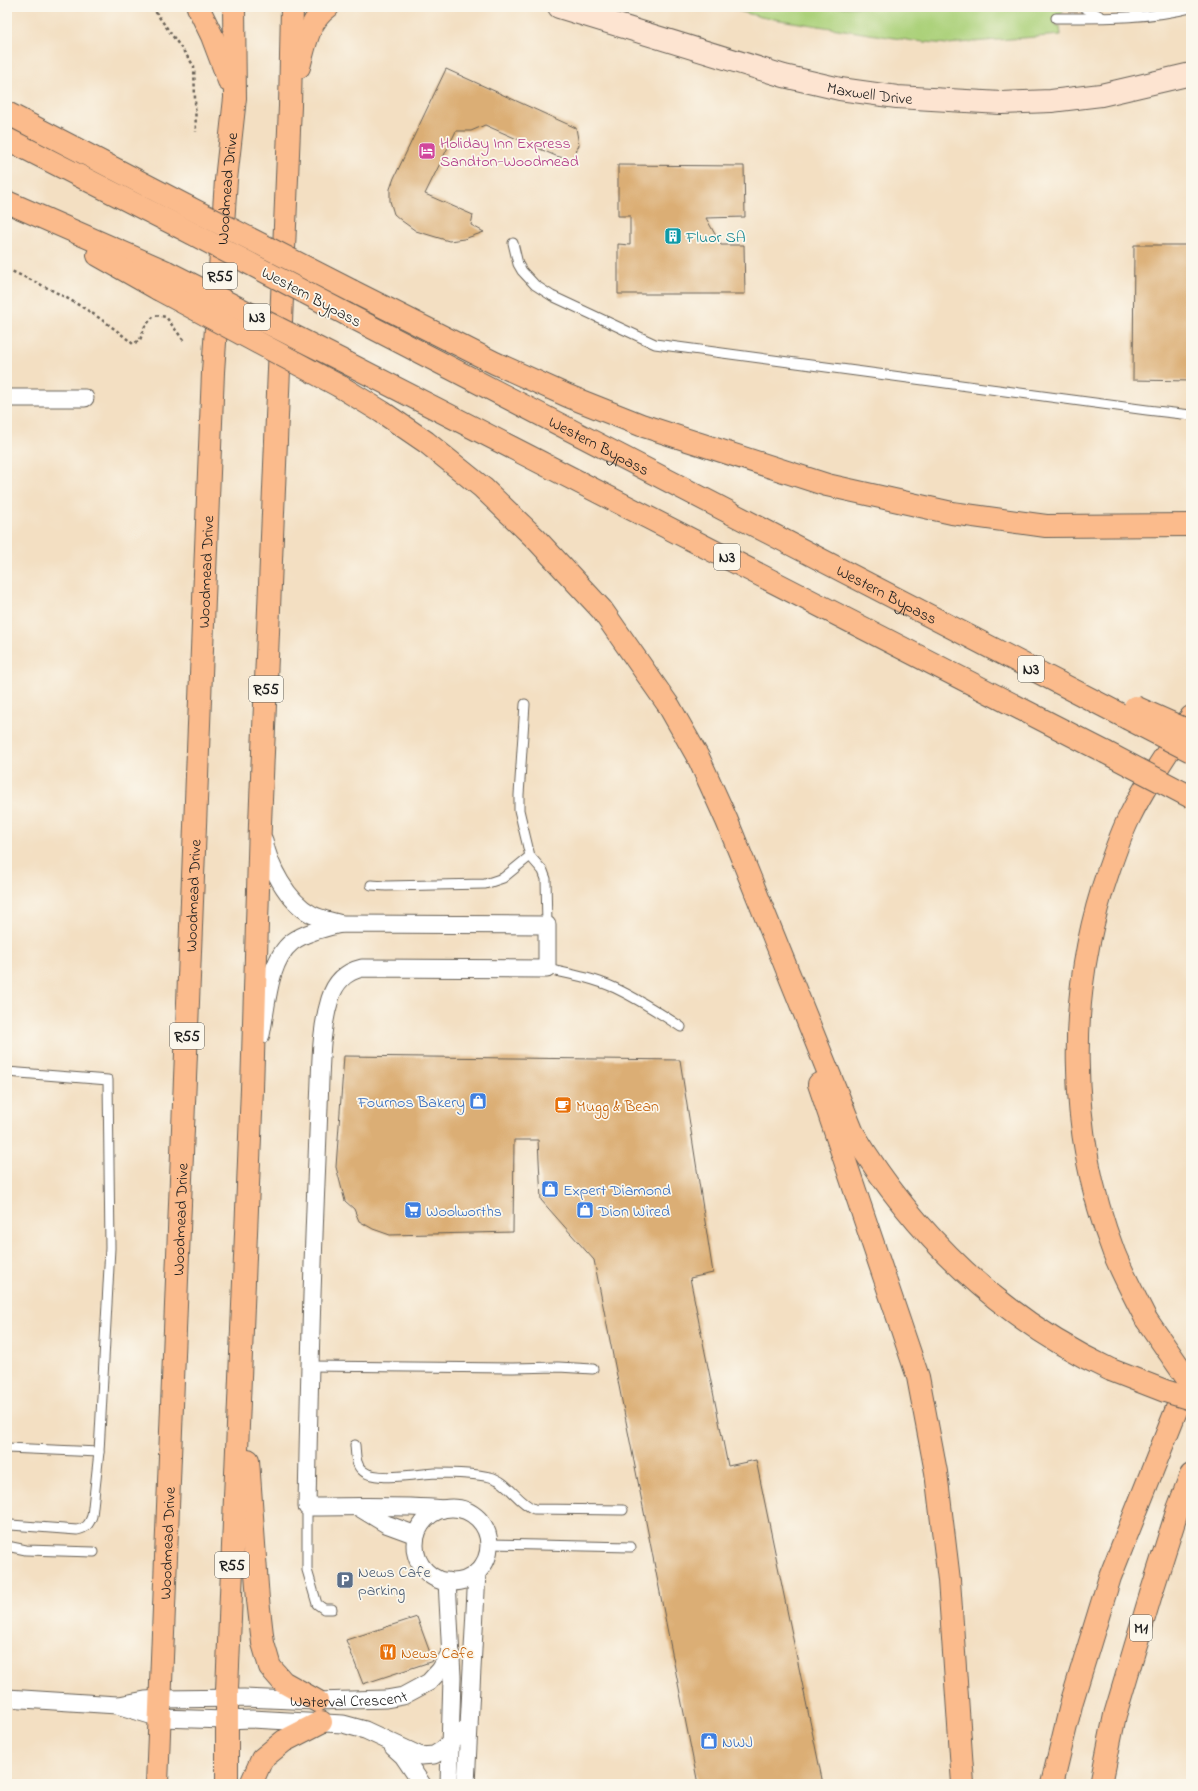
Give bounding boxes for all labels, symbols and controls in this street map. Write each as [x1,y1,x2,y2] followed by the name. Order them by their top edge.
[824,76,914,112] street label: Maxwell Drive
[212,131,245,246] street label: Woodmead Drive
[440,132,579,174] place label: Holiday Inn Express Sandton-Woodmead
[417,141,437,161] hotel icon: Holiday Inn Express Sandton-Woodmead
[663,226,683,246] building icon: Fluor SA
[685,226,746,250] place label: Fluor SA
[257,261,365,334] street label: Western Bypass
[203,263,237,289] road number: R55
[244,304,270,330] road number: N3
[544,411,653,483] street label: Western Bypass
[193,514,221,629] street label: Woodmead Drive
[714,544,740,570] road number: N3
[832,560,941,632] street label: Western Bypass
[1018,656,1044,682] road number: N3
[249,676,283,702] road number: R55
[180,838,208,953] street label: Woodmead Drive
[170,1023,204,1049] road number: R55
[357,1091,465,1115] place label: Fournos Bakery
[468,1091,488,1111] shop icon: Fournos Bakery
[553,1095,573,1115] cafe icon: Mugg & Bean
[576,1095,659,1119] place label: Mugg & Bean
[167,1162,196,1276] street label: Woodmead Drive
[540,1179,560,1199] shop icon: Expert Diamond
[563,1179,671,1203] place label: Expert Diamond
[403,1200,423,1220] supermarket icon: Woolworths
[426,1200,502,1224] place label: Woolworths
[575,1200,595,1220] shop icon: Dion Wired
[597,1200,670,1224] place label: Dion Wired
[154,1486,183,1600] street label: Woodmead Drive
[215,1552,249,1578] road number: R55
[358,1561,431,1603] place label: News Cafe parking
[335,1570,355,1590] parking icon: News Cafe parking
[1130,1615,1152,1641] road number: M1
[378,1642,398,1662] restaurant icon: News Cafe
[401,1642,474,1666] place label: News Cafe
[289,1685,413,1715] street label: Waterval Crescent
[699,1731,719,1751] shop icon: NWJ
[722,1731,753,1755] place label: NWJ

